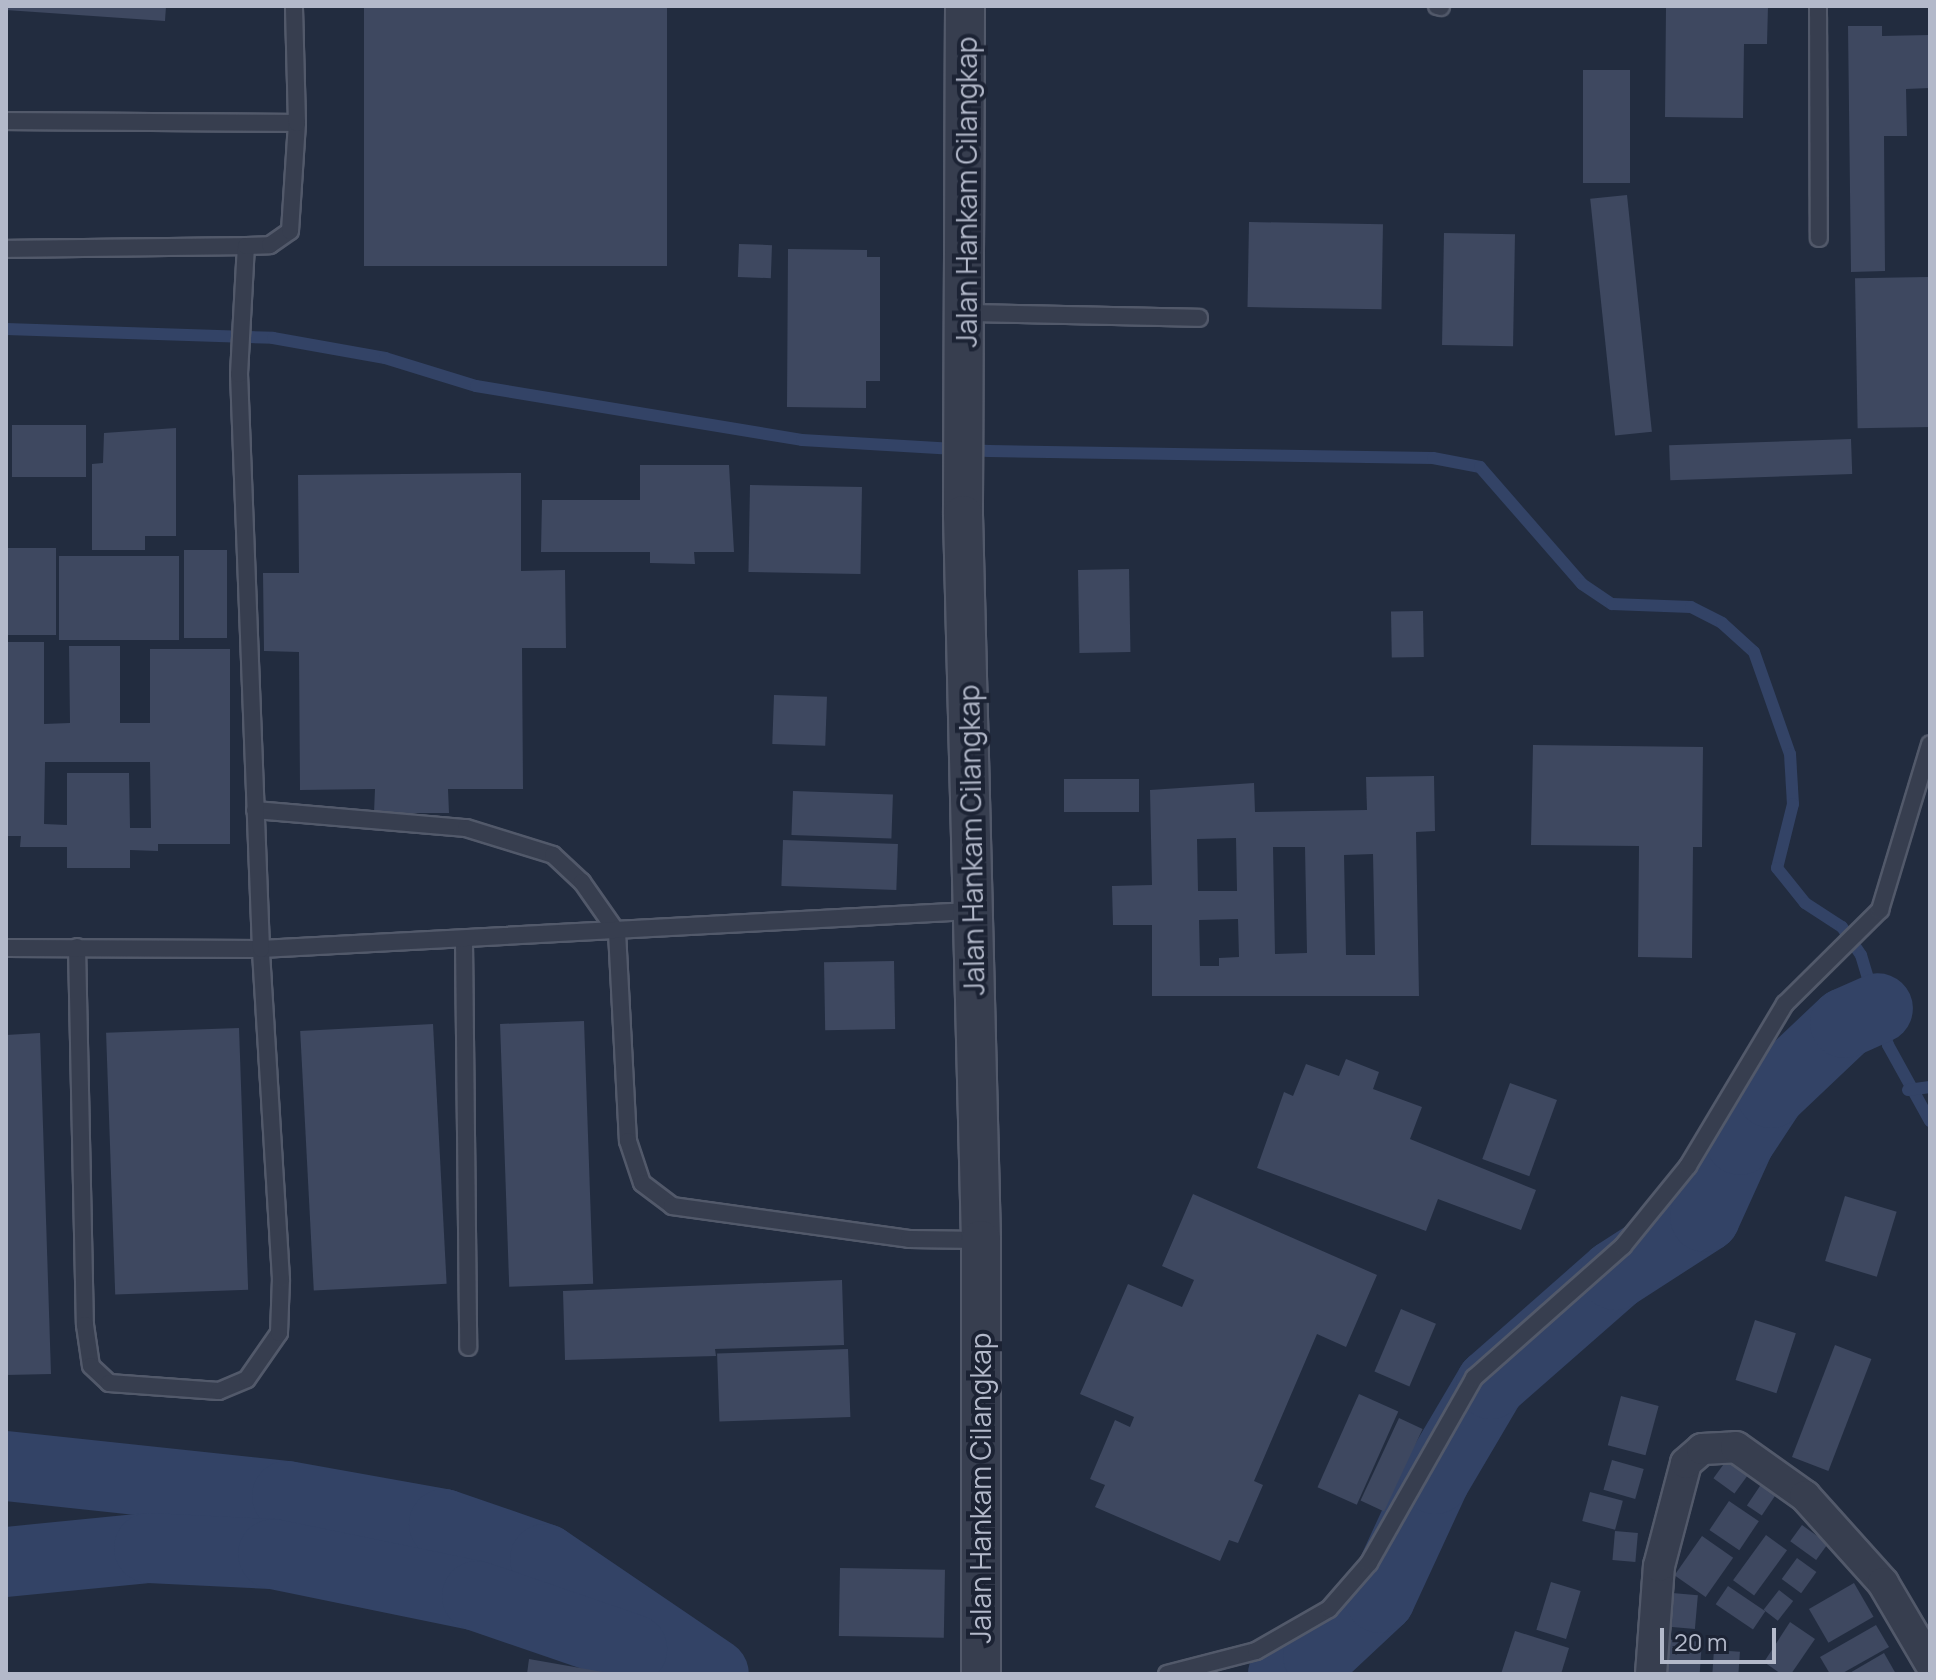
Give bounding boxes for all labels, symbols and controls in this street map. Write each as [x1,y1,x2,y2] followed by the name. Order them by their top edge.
[949,37,983,347] street label: Jalan Hankam Cilangkap
[951,684,991,996] street label: Jalan Hankam Cilangkap
[963,1333,997,1643] street label: Jalan Hankam Cilangkap
[1664,1612,1780,1662] scale bar
[1674,1625,1727,1658] text: 20 m

